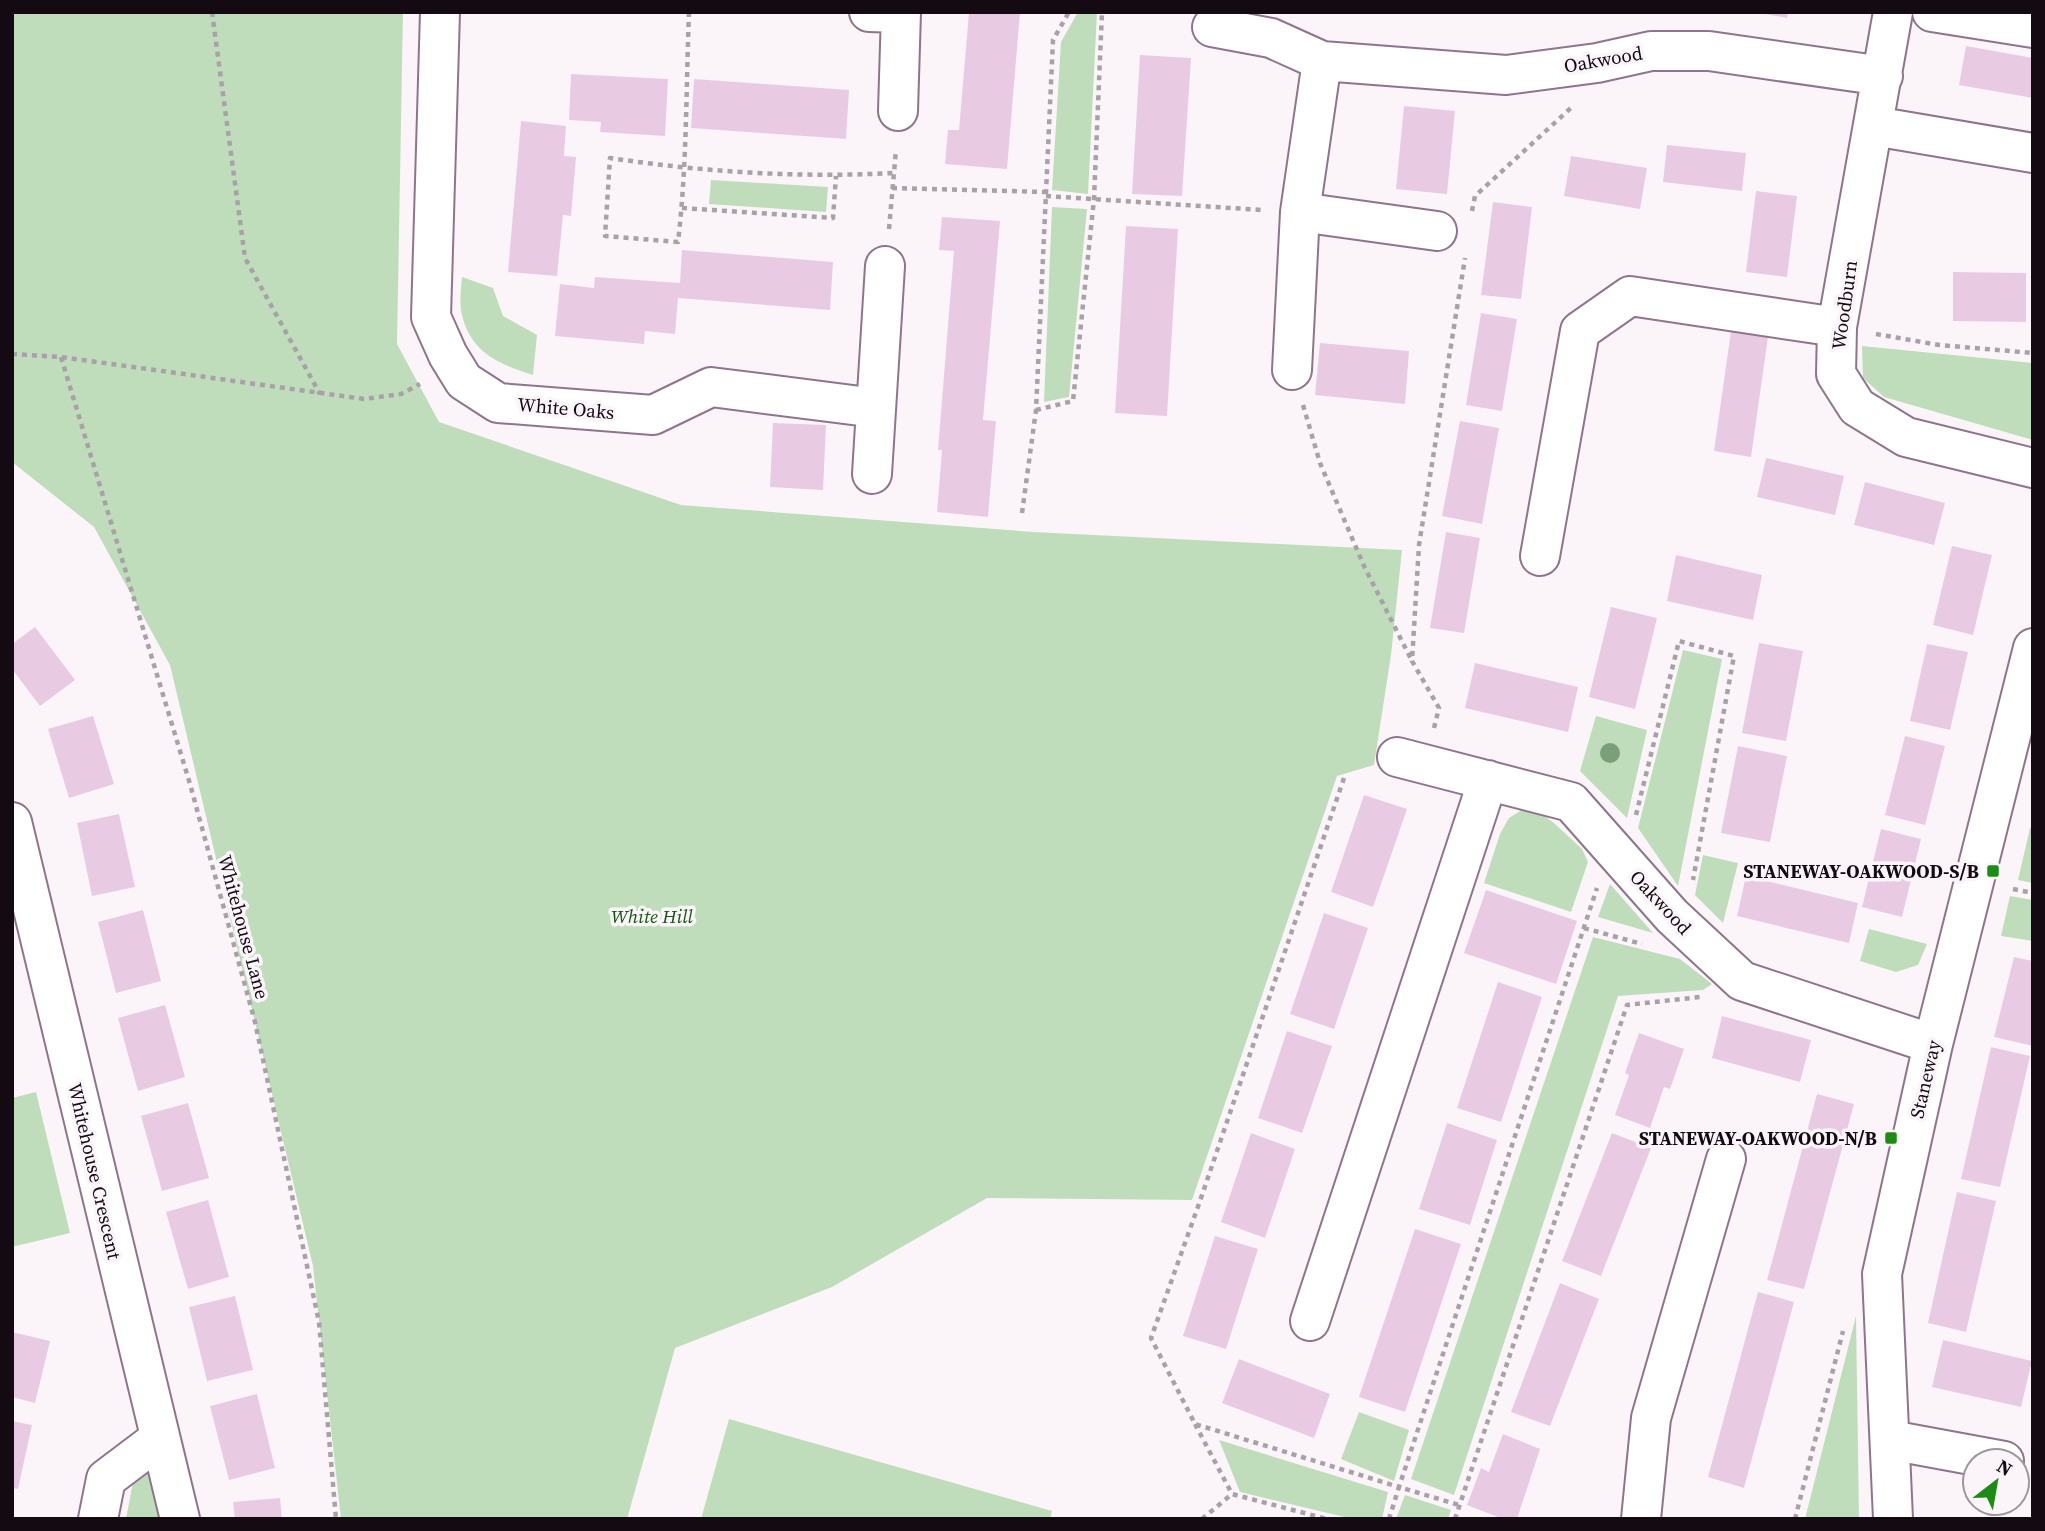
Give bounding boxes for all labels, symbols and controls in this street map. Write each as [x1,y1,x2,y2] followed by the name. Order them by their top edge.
[1562,39,1645,79] street label: Oakwood
[1825,259,1863,351] street label: Woodburn
[516,391,616,425] street label: White Oaks
[212,852,276,1002] street label: Whitehouse Lane
[1743,858,1979,884] place label: STANEWAY-OAKWOOD-S/B
[1985,863,2001,879] marker: STANEWAY-OAKWOOD-S/B
[1624,864,1698,940] street label: Oakwood
[611,903,694,929] park label: White Hill
[1903,1037,1947,1121] street label: Staneway
[62,1080,128,1263] street label: Whitehouse Crescent
[1639,1125,1877,1151] place label: STANEWAY-OAKWOOD-N/B
[1883,1130,1899,1146] marker: STANEWAY-OAKWOOD-N/B
[1961,1447,2031,1517] north arrow
[1992,1453,2018,1482] text: N

